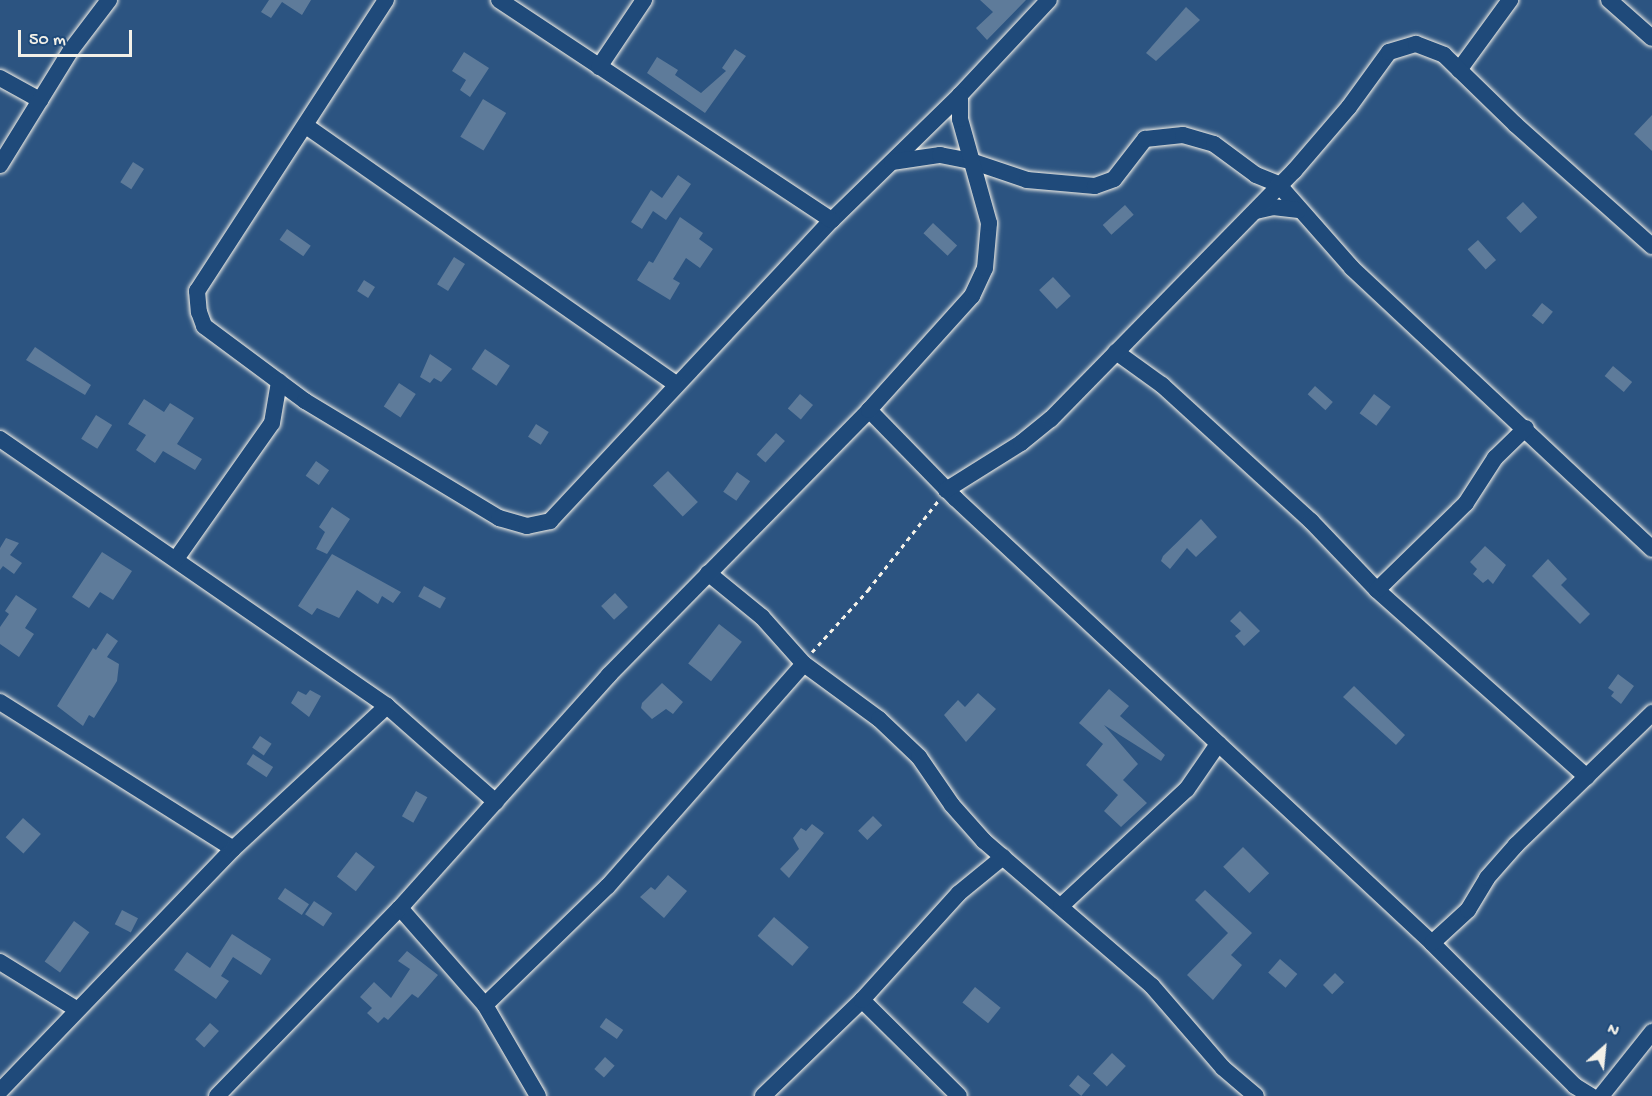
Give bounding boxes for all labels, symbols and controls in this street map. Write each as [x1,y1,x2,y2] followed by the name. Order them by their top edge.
[21,18,135,56] scale bar
[29,30,66,51] text: 50 m
[1574,1018,1634,1078] north arrow
[1603,1021,1621,1042] text: N

